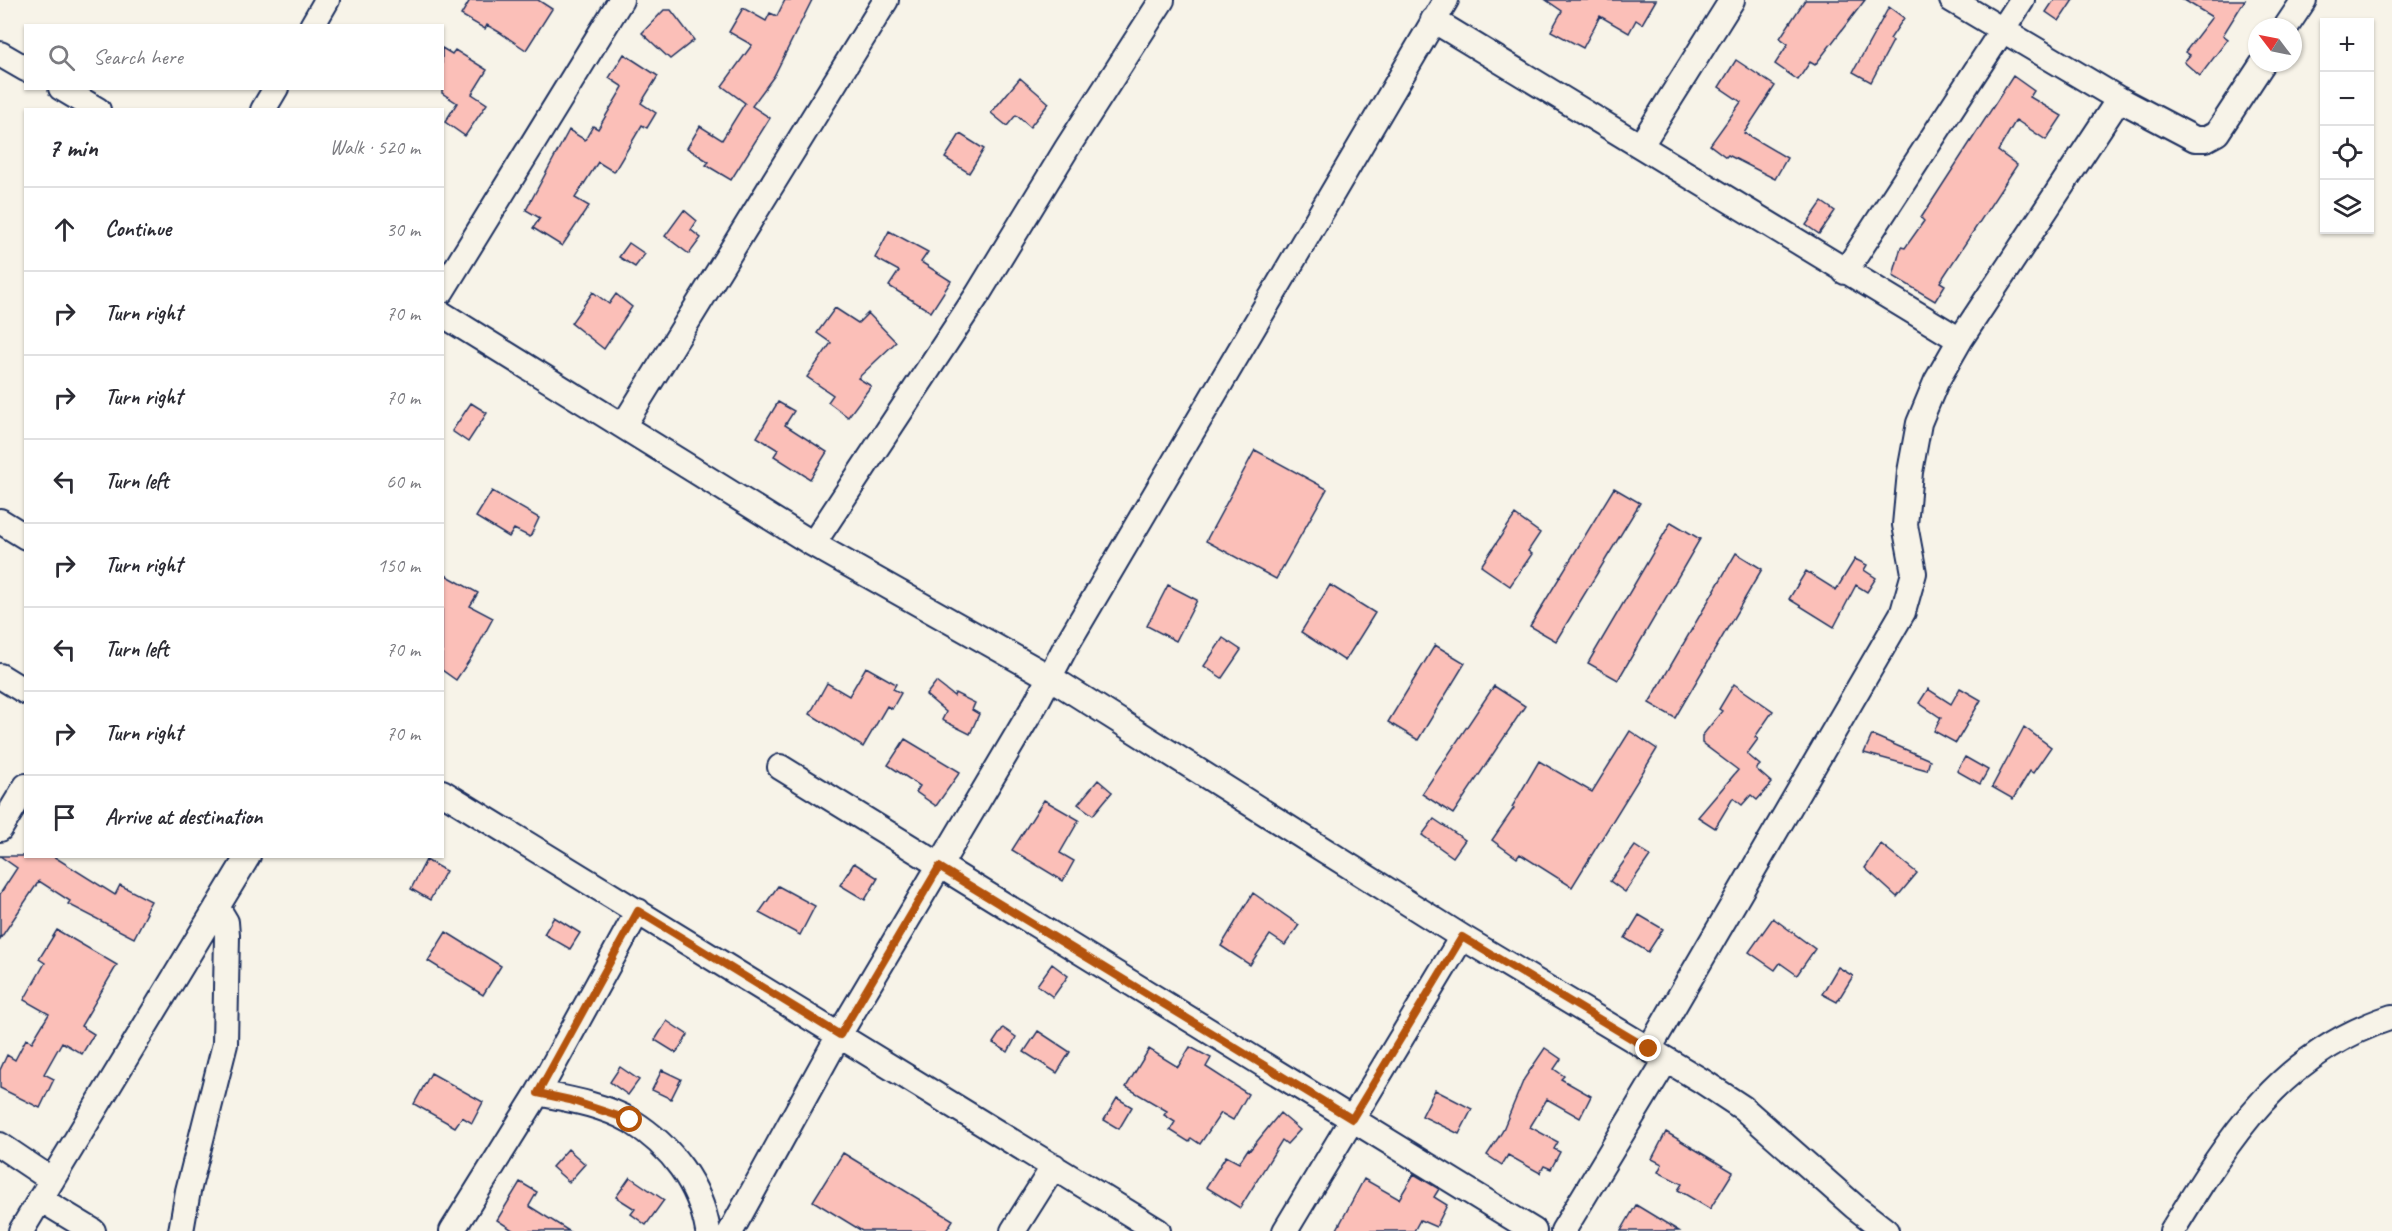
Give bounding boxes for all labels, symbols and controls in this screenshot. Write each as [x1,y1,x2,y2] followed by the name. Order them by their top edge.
[2248,18,2302,72] north arrow
[2320,18,2374,234] map controls
[2320,18,2374,72] button: +
[24,24,444,90] search box
[45,41,78,74] icon: search
[93,43,183,71] text: Search here
[2320,72,2374,126] button: −
[2320,126,2374,180] button: locate
[48,131,98,164] text: 7 min
[330,135,420,160] text: Walk · 520 m
[2320,180,2374,234] button: layers
[48,213,81,246] icon: ahead
[105,215,171,243] text: Continue
[386,217,420,242] text: 30 m
[48,297,81,330] icon: right
[105,299,182,327] text: Turn right
[386,301,420,326] text: 70 m
[48,381,81,414] icon: right
[105,383,182,411] text: Turn right
[386,385,420,410] text: 70 m
[48,465,81,498] icon: left
[105,467,169,495] text: Turn left
[386,469,420,494] text: 60 m
[48,549,81,582] icon: right
[105,551,182,579] text: Turn right
[377,553,420,578] text: 150 m
[48,633,81,666] icon: left
[105,635,169,663] text: Turn left
[386,637,420,662] text: 70 m
[48,717,81,750] icon: right
[105,719,182,747] text: Turn right
[386,721,420,746] text: 70 m
[48,801,81,834] icon: arrive
[105,803,262,831] text: Arrive at destination
[1635,1035,1661,1061] route end
[616,1106,642,1132] route start

